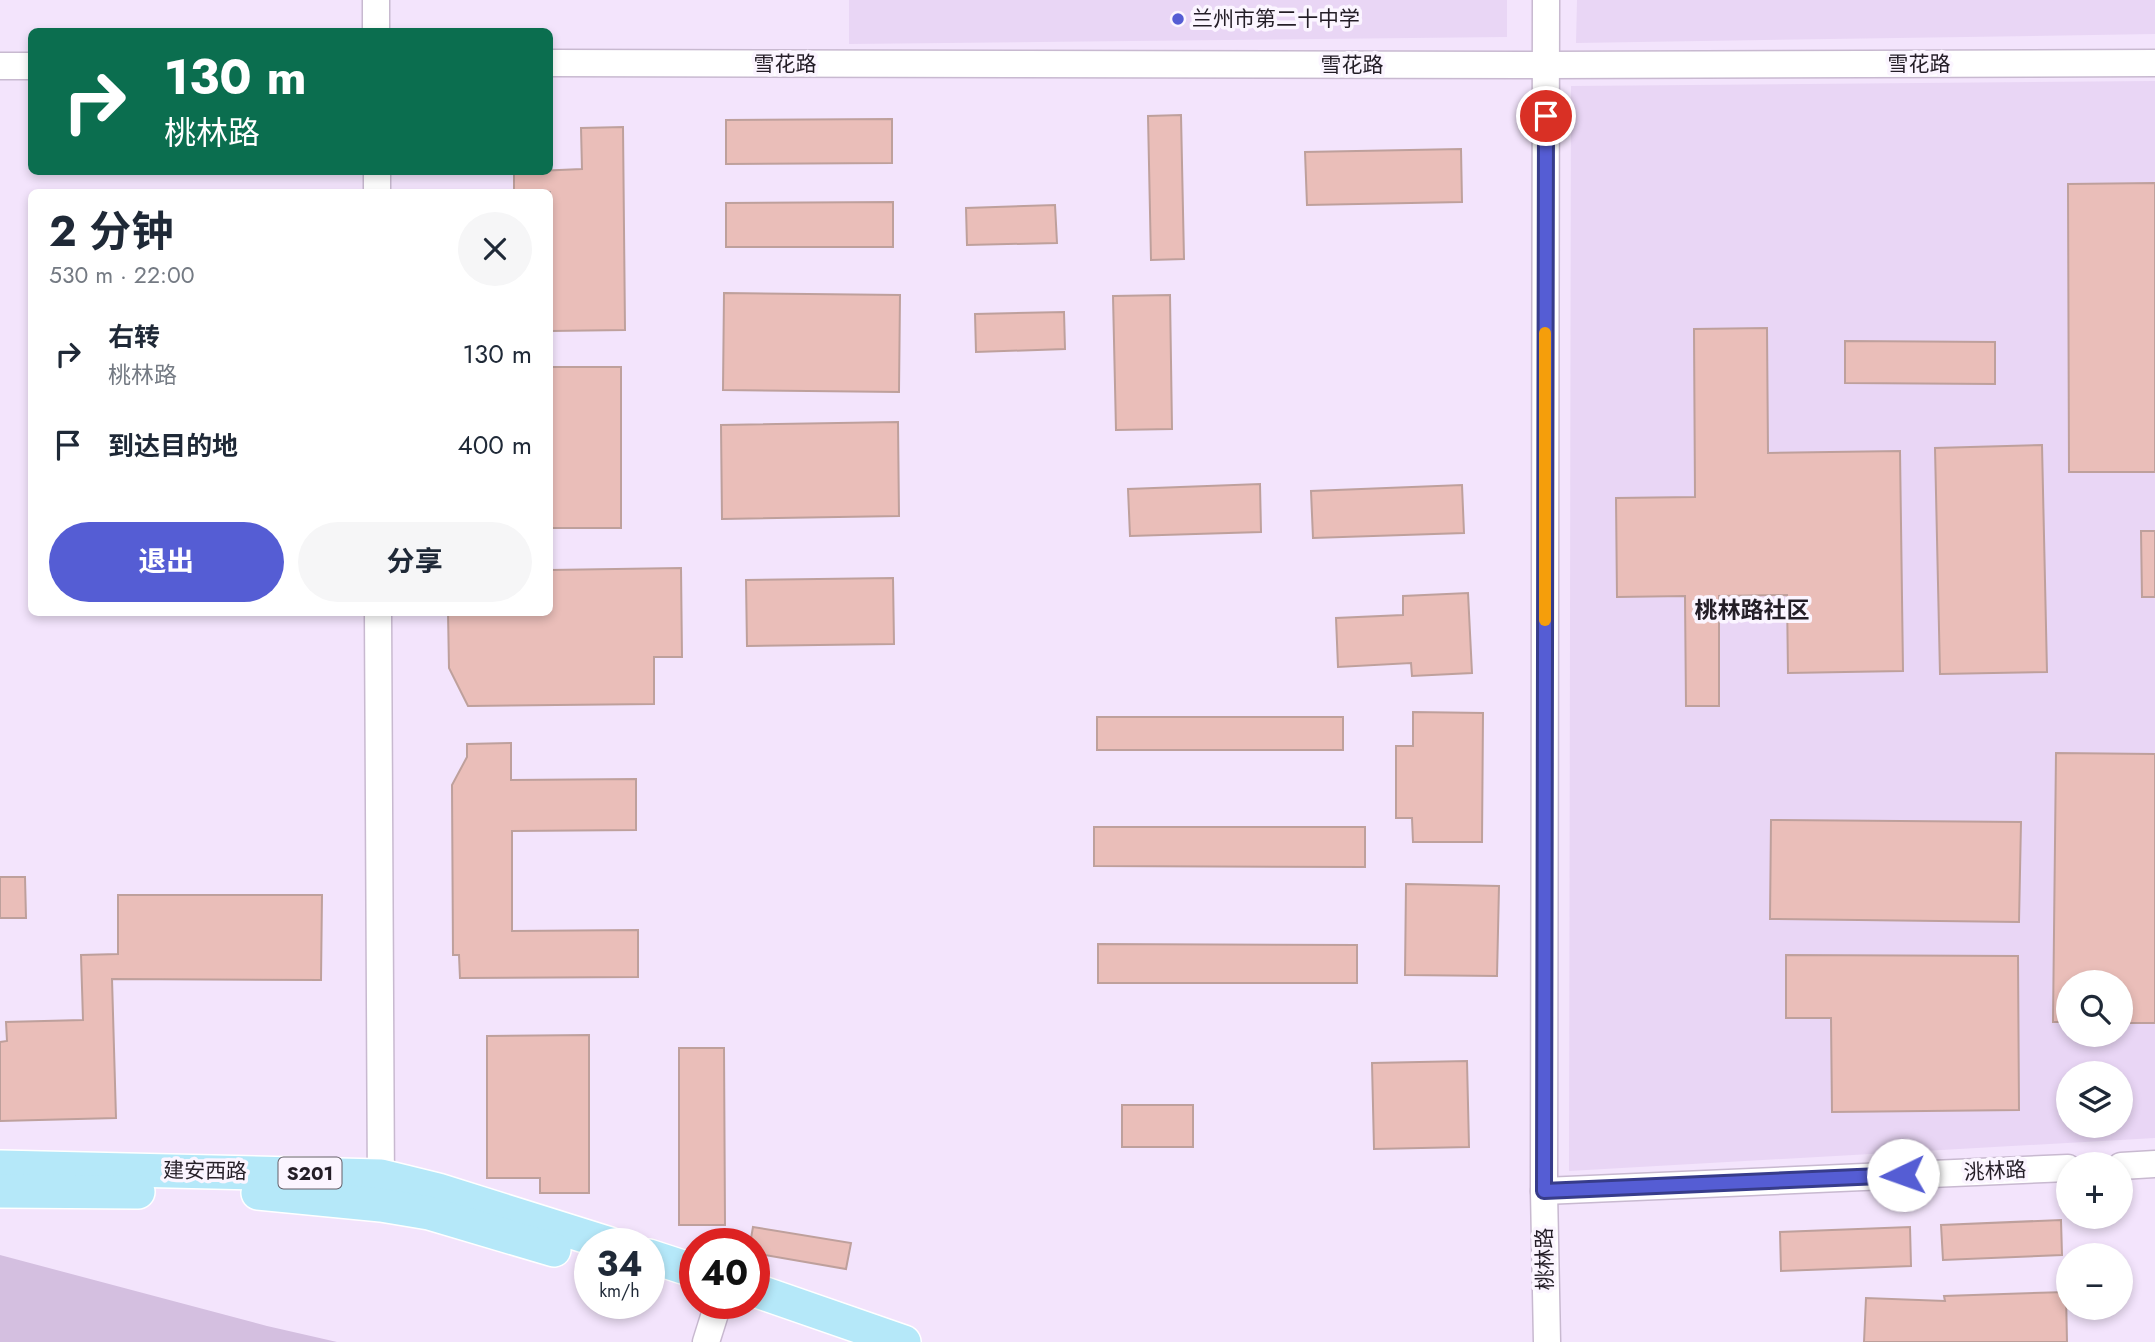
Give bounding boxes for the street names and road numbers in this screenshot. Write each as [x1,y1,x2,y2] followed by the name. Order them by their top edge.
[754,49,817,79] street label: 雪花路
[1888,49,1951,79] street label: 雪花路
[1321,50,1384,80] street label: 雪花路
[1963,1154,2027,1188] street label: 洮林路
[163,1155,247,1187] street label: 建安西路
[278,1158,342,1189] road number: S201
[1529,1227,1561,1291] street label: 桃林路

